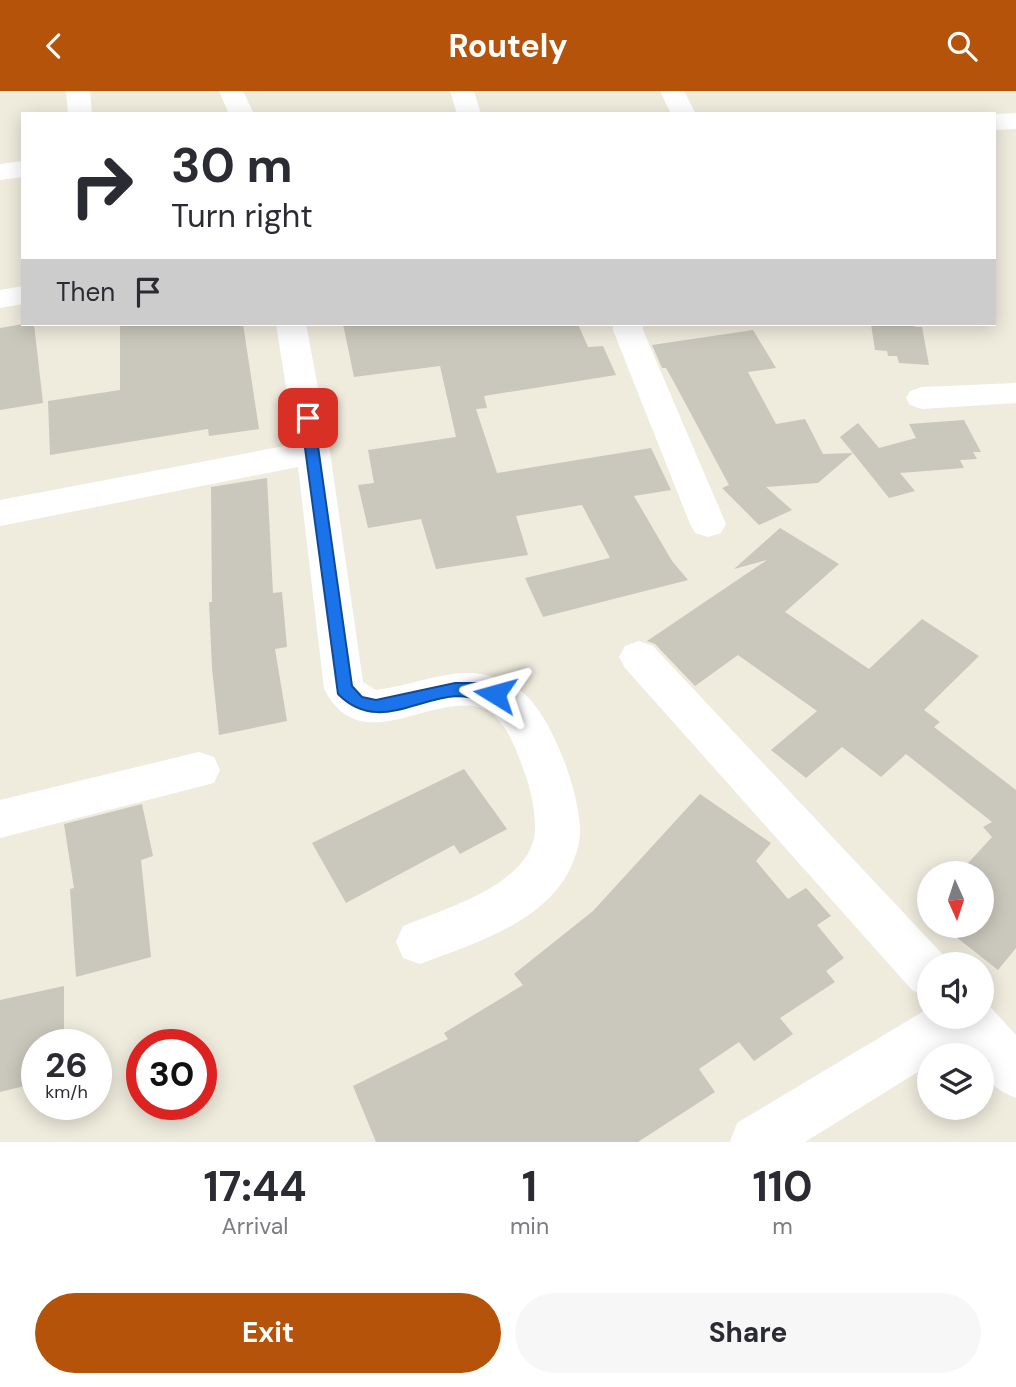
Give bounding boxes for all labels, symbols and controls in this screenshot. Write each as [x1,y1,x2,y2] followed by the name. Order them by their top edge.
[448,25,568,67] text: Routely
[35,27,73,65] icon: back
[943,27,981,65] icon: search
[171,133,293,197] text: 30 m
[56,140,147,231] icon: right
[171,195,313,237] text: Turn right
[129,273,167,311] icon: arrive
[56,275,115,309] text: Then
[278,388,338,448] pin
[289,399,327,437] icon: arrive
[458,657,532,731] position arrow
[917,861,994,938] north arrow
[917,861,994,1120] map controls
[917,952,994,1029] button: sound
[126,1029,217,1120] speed limit sign: 30
[45,1042,88,1088] text: 26
[917,1043,994,1120] button: layers
[45,1080,88,1104] text: km/h
[203,1159,307,1214] text: 17:44
[522,1159,537,1214] text: 1
[752,1159,813,1214] text: 110
[221,1211,288,1241] text: Arrival
[510,1211,549,1241] text: min
[772,1211,793,1241] text: m
[35,1293,501,1373] button: Exit
[515,1293,981,1373] button: Share

